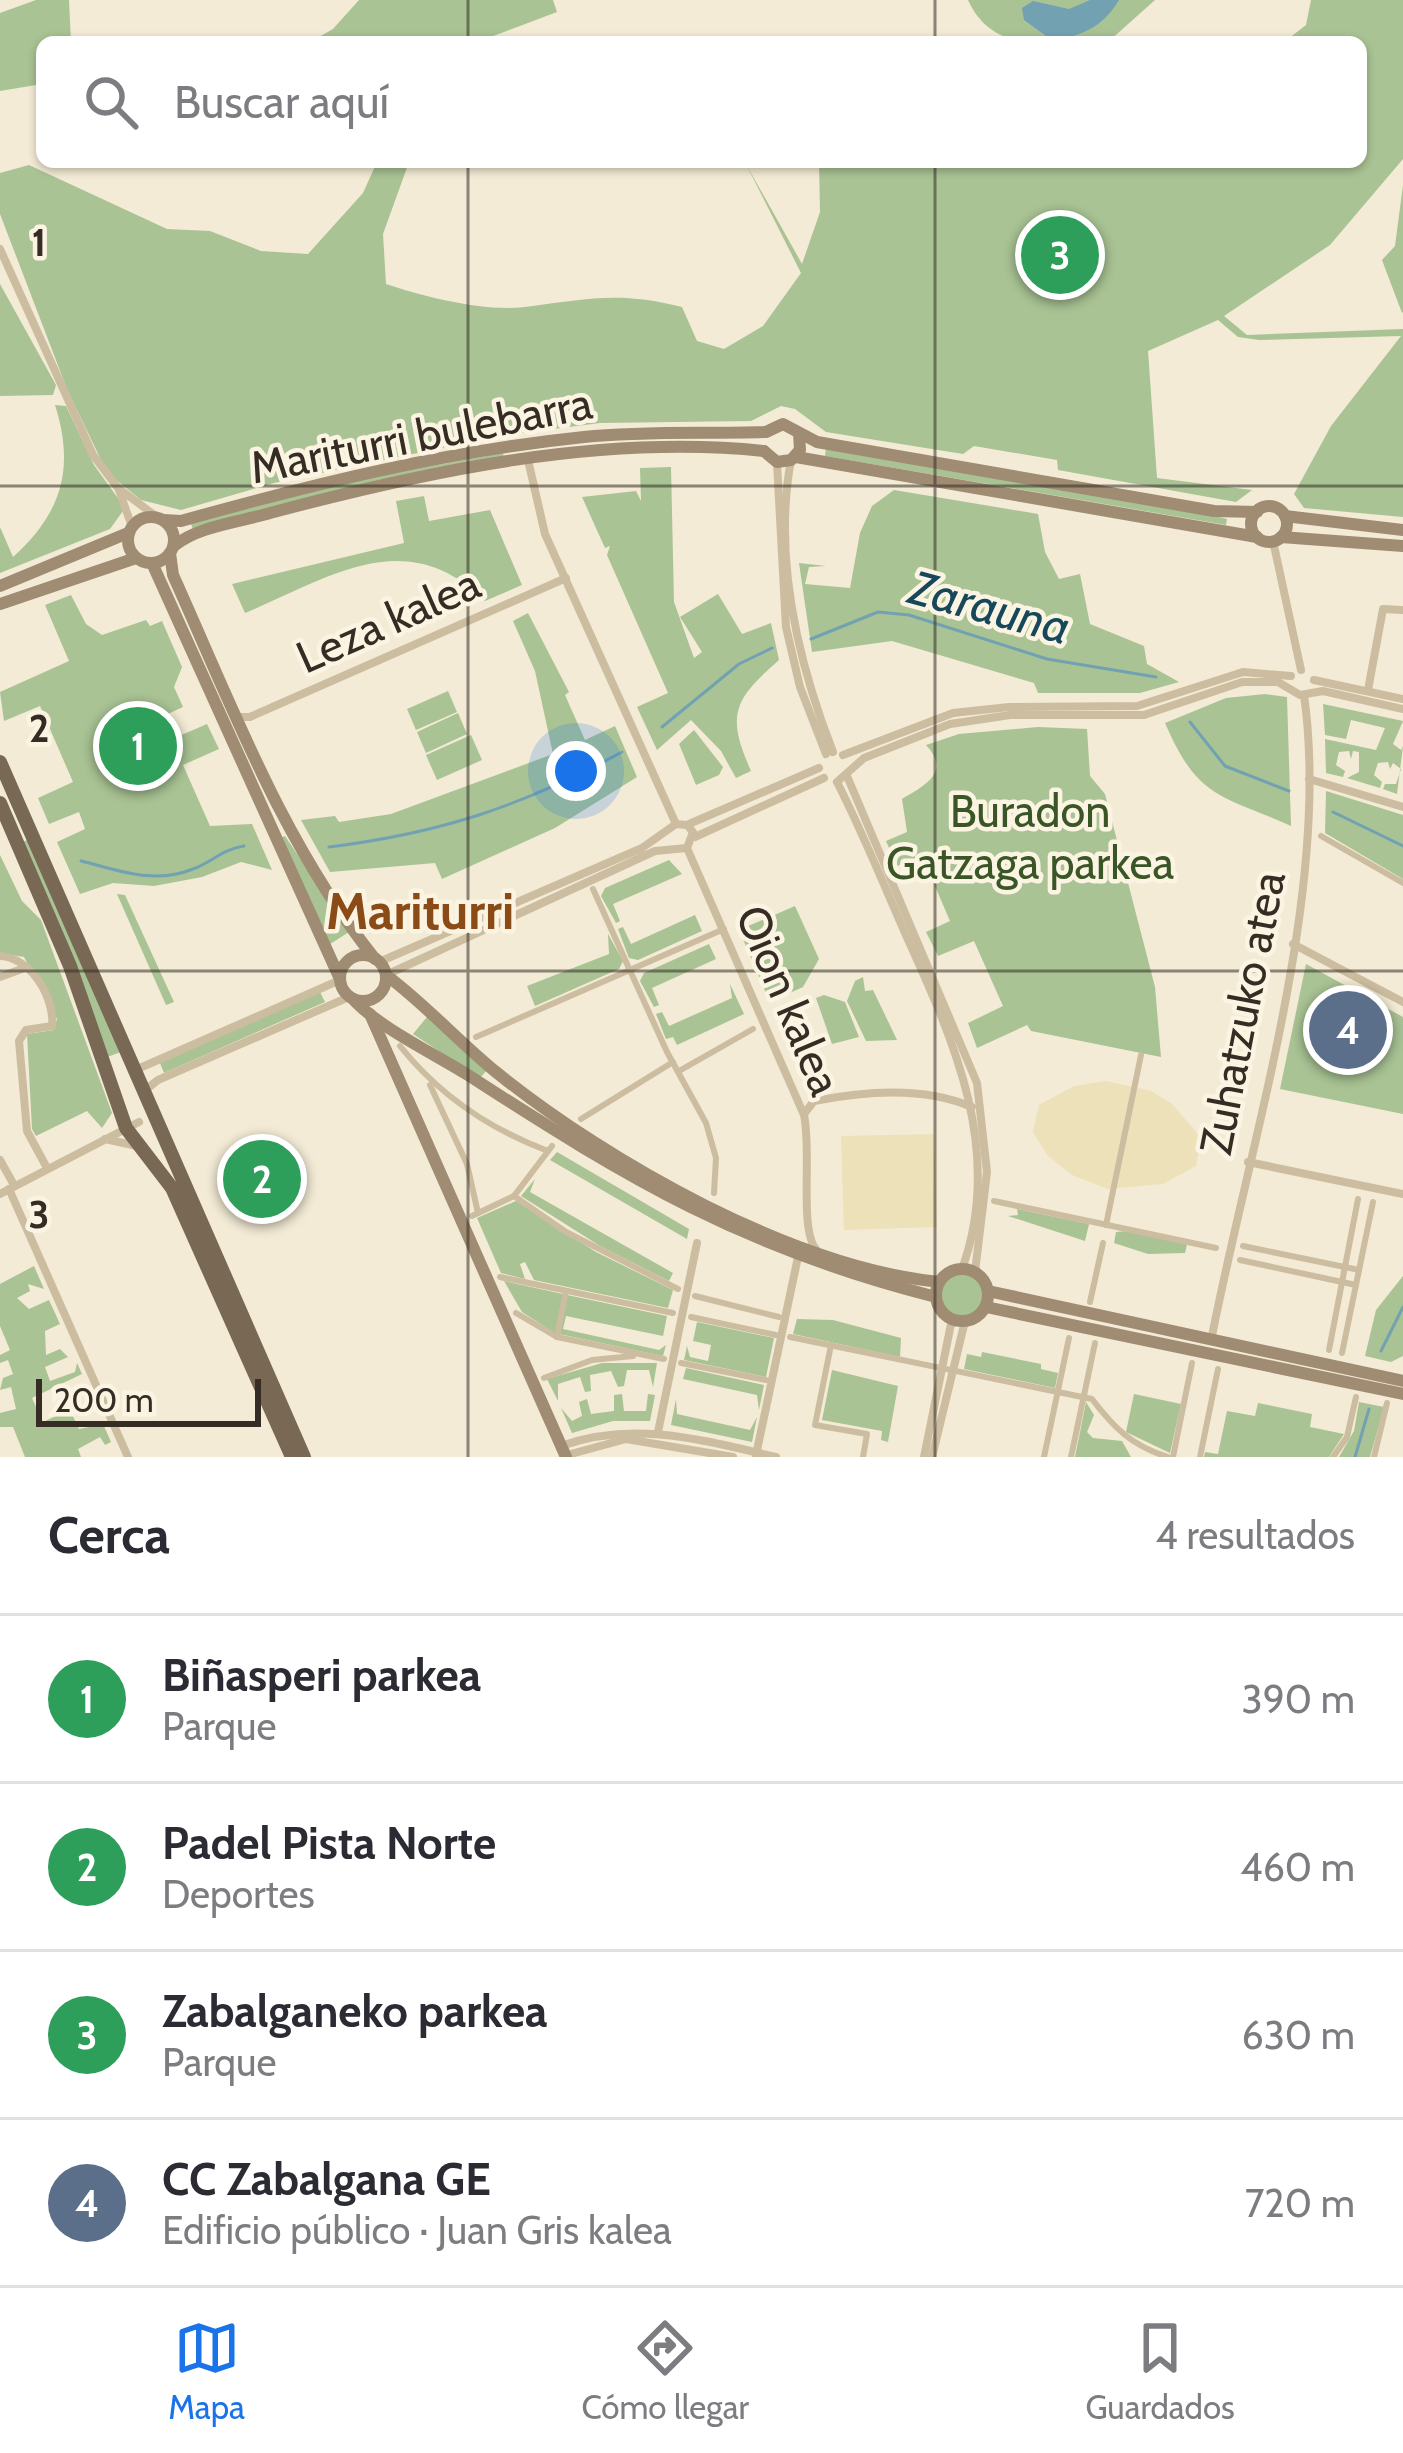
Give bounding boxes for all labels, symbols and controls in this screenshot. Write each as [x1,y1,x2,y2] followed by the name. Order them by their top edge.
[36,36,1367,168] search box
[78,69,144,135] icon: search
[174,75,389,129] text: Buscar aquí
[1021,210,1099,300] pin: 3
[32,218,46,266] text: 1
[246,375,597,495] street label: Mariturri bulebarra
[288,556,488,684] street label: Leza kalea
[901,557,1077,656] water label: Zarauna
[99,701,177,791] pin: 1
[29,704,49,752] text: 2
[546,741,606,801] your location
[886,784,1174,890] park label: Buradon Gatzaga parkea
[1188,867,1296,1159] street label: Zuhatzuko atea
[326,880,514,942] district label: Mariturri
[725,897,853,1103] street label: Oion kalea
[1309,985,1387,1075] pin: 4
[223,1134,301,1224] pin: 2
[28,1190,50,1238] text: 3
[36,1373,261,1426] scale bar
[54,1380,154,1420] text: 200 m
[48,1504,170,1566] text: Cerca
[1155,1511,1355,1559] text: 4 resultados
[162,1648,481,1702] text: Biñasperi parkea
[80,1675,94,1723] text: 1
[1242,1675,1355,1723] text: 390 m
[162,1702,276,1750] text: Parque
[162,1816,496,1870] text: Padel Pista Norte
[77,1843,97,1891] text: 2
[1240,1843,1355,1891] text: 460 m
[162,1870,315,1918] text: Deportes
[162,1984,548,2038] text: Zabalganeko parkea
[76,2011,98,2059] text: 3
[1242,2011,1355,2059] text: 630 m
[162,2038,276,2086] text: Parque
[162,2152,491,2206] text: CC Zabalgana GE
[75,2179,99,2227] text: 4
[1245,2179,1355,2227] text: 720 m
[162,2206,672,2254] text: Edificio público · Juan Gris kalea
[168,2315,245,2427] tab: Mapa
[581,2315,749,2427] tab: Cómo llegar
[1085,2315,1235,2427] tab: Guardados

